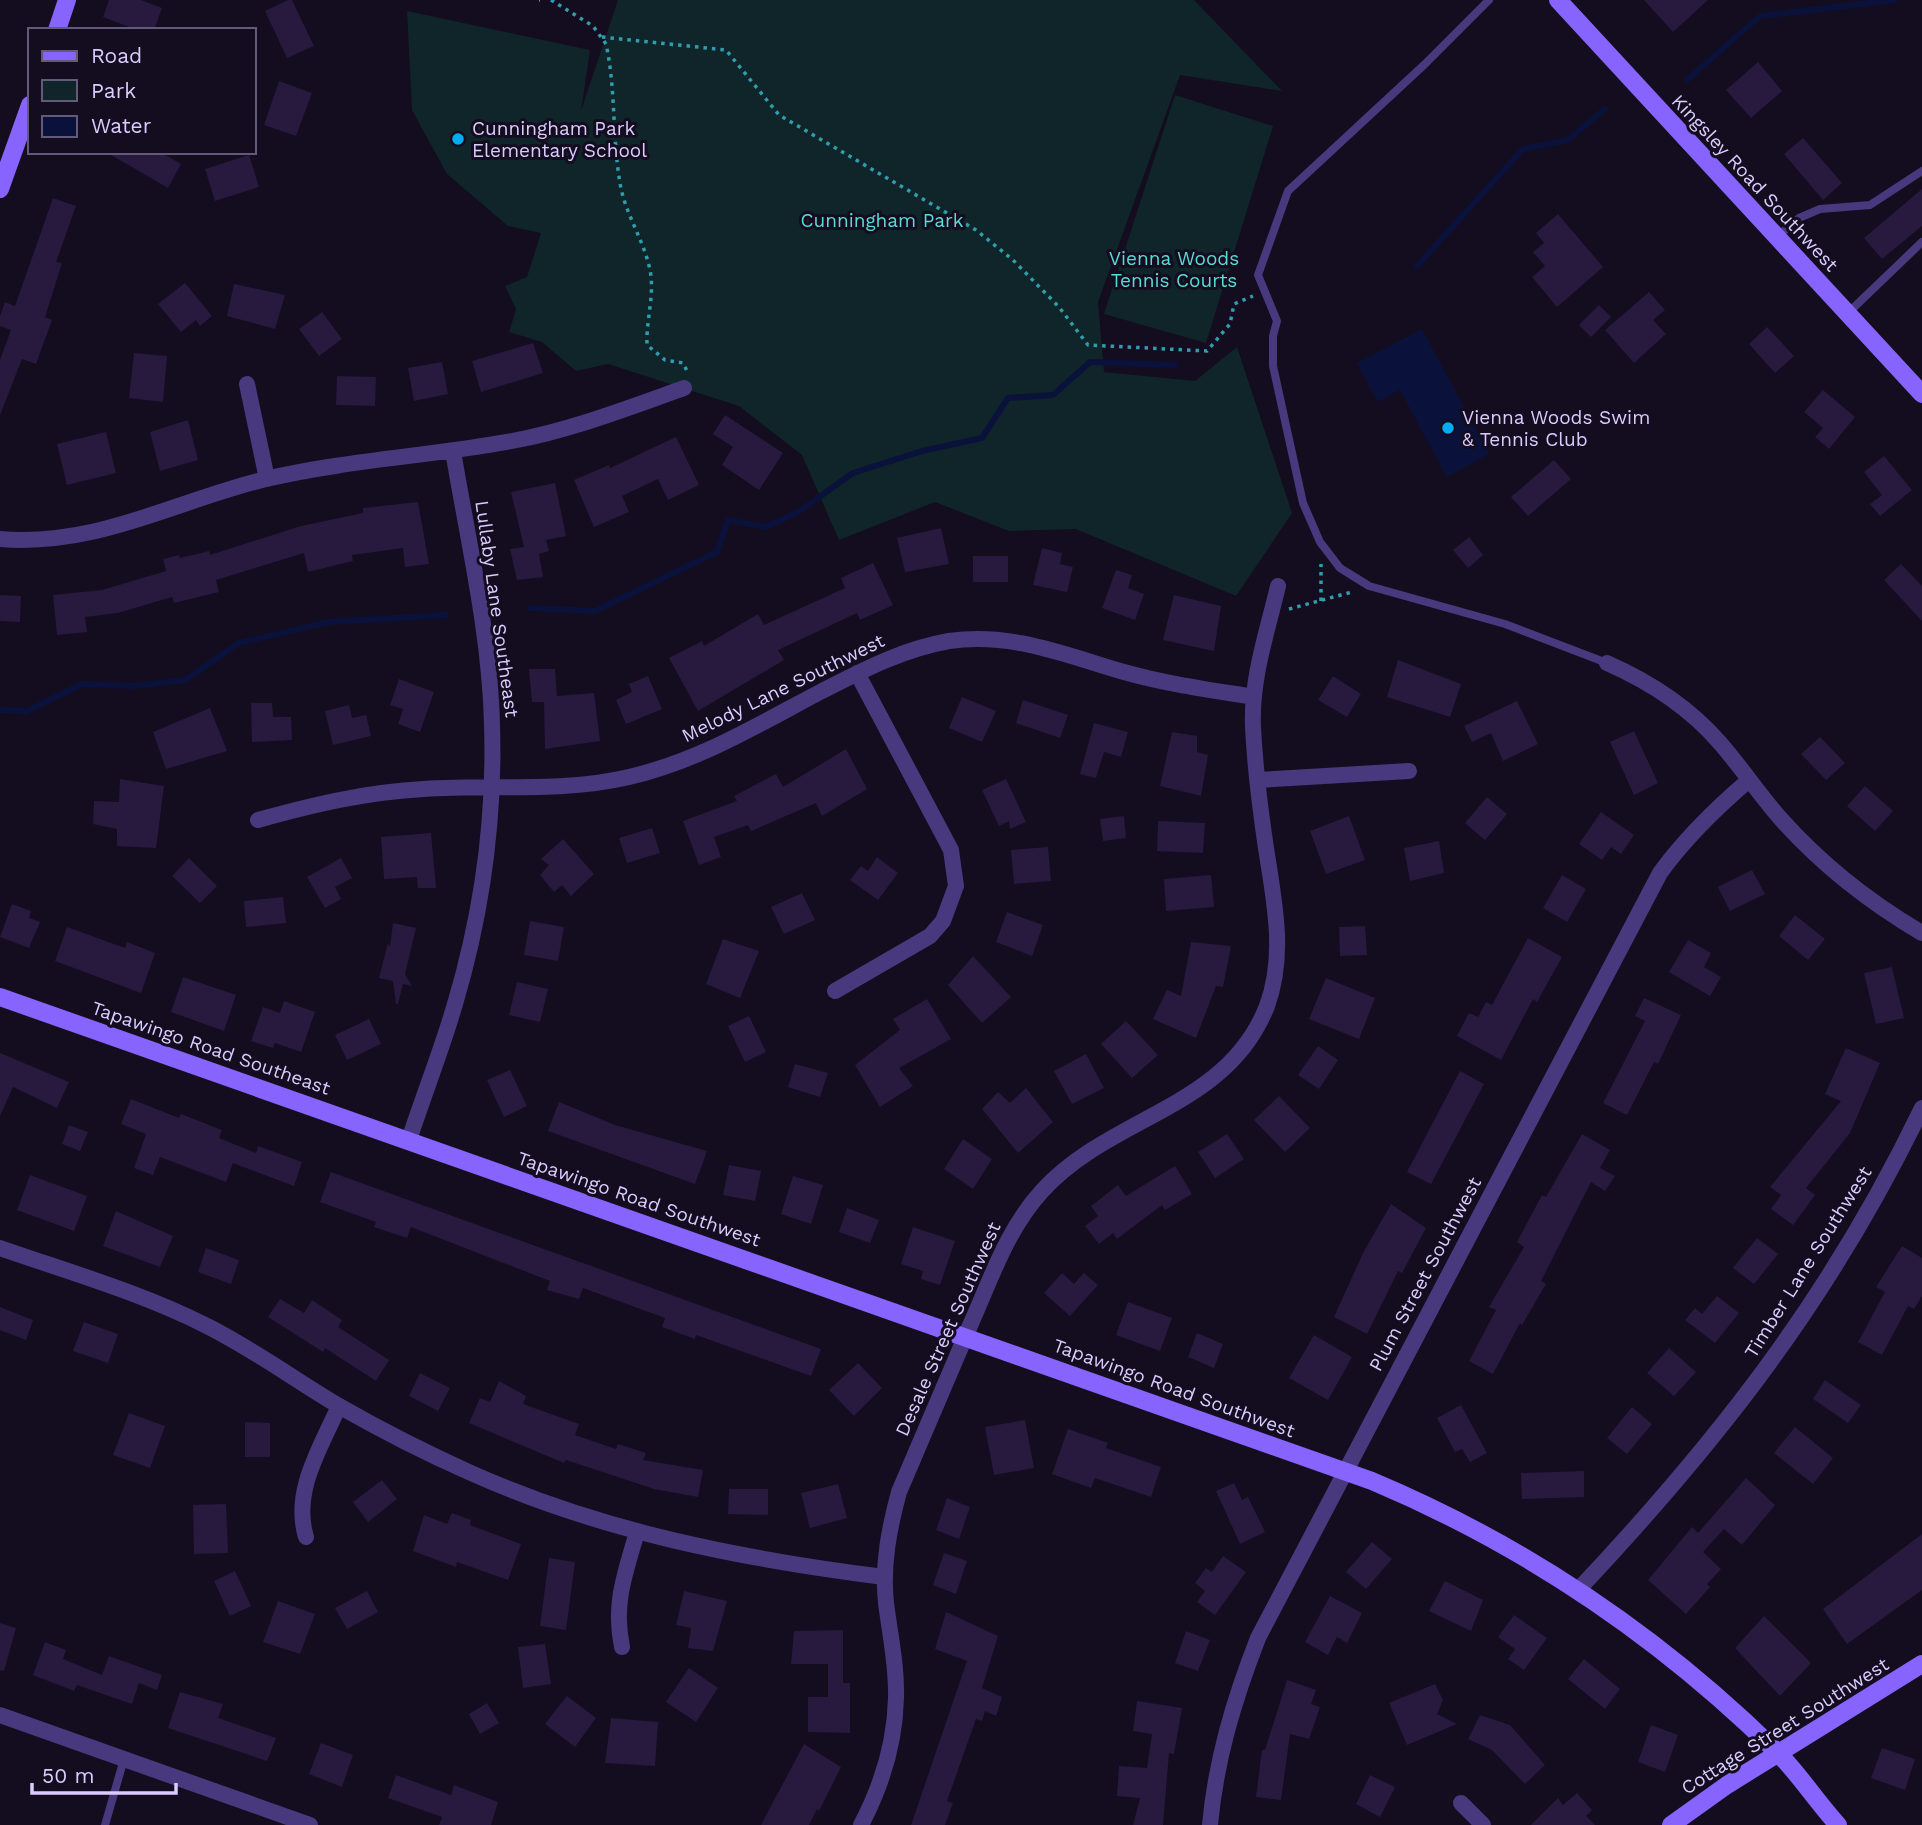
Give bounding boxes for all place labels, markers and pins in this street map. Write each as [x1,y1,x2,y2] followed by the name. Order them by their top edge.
[472,117,647,162] place label: Cunningham Park Elementary School
[450,131,466,147] marker: Cunningham Park Elementary School
[1462,406,1650,451] place label: Vienna Woods Swim & Tennis Club
[1440,420,1456,436] marker: Vienna Woods Swim & Tennis Club

